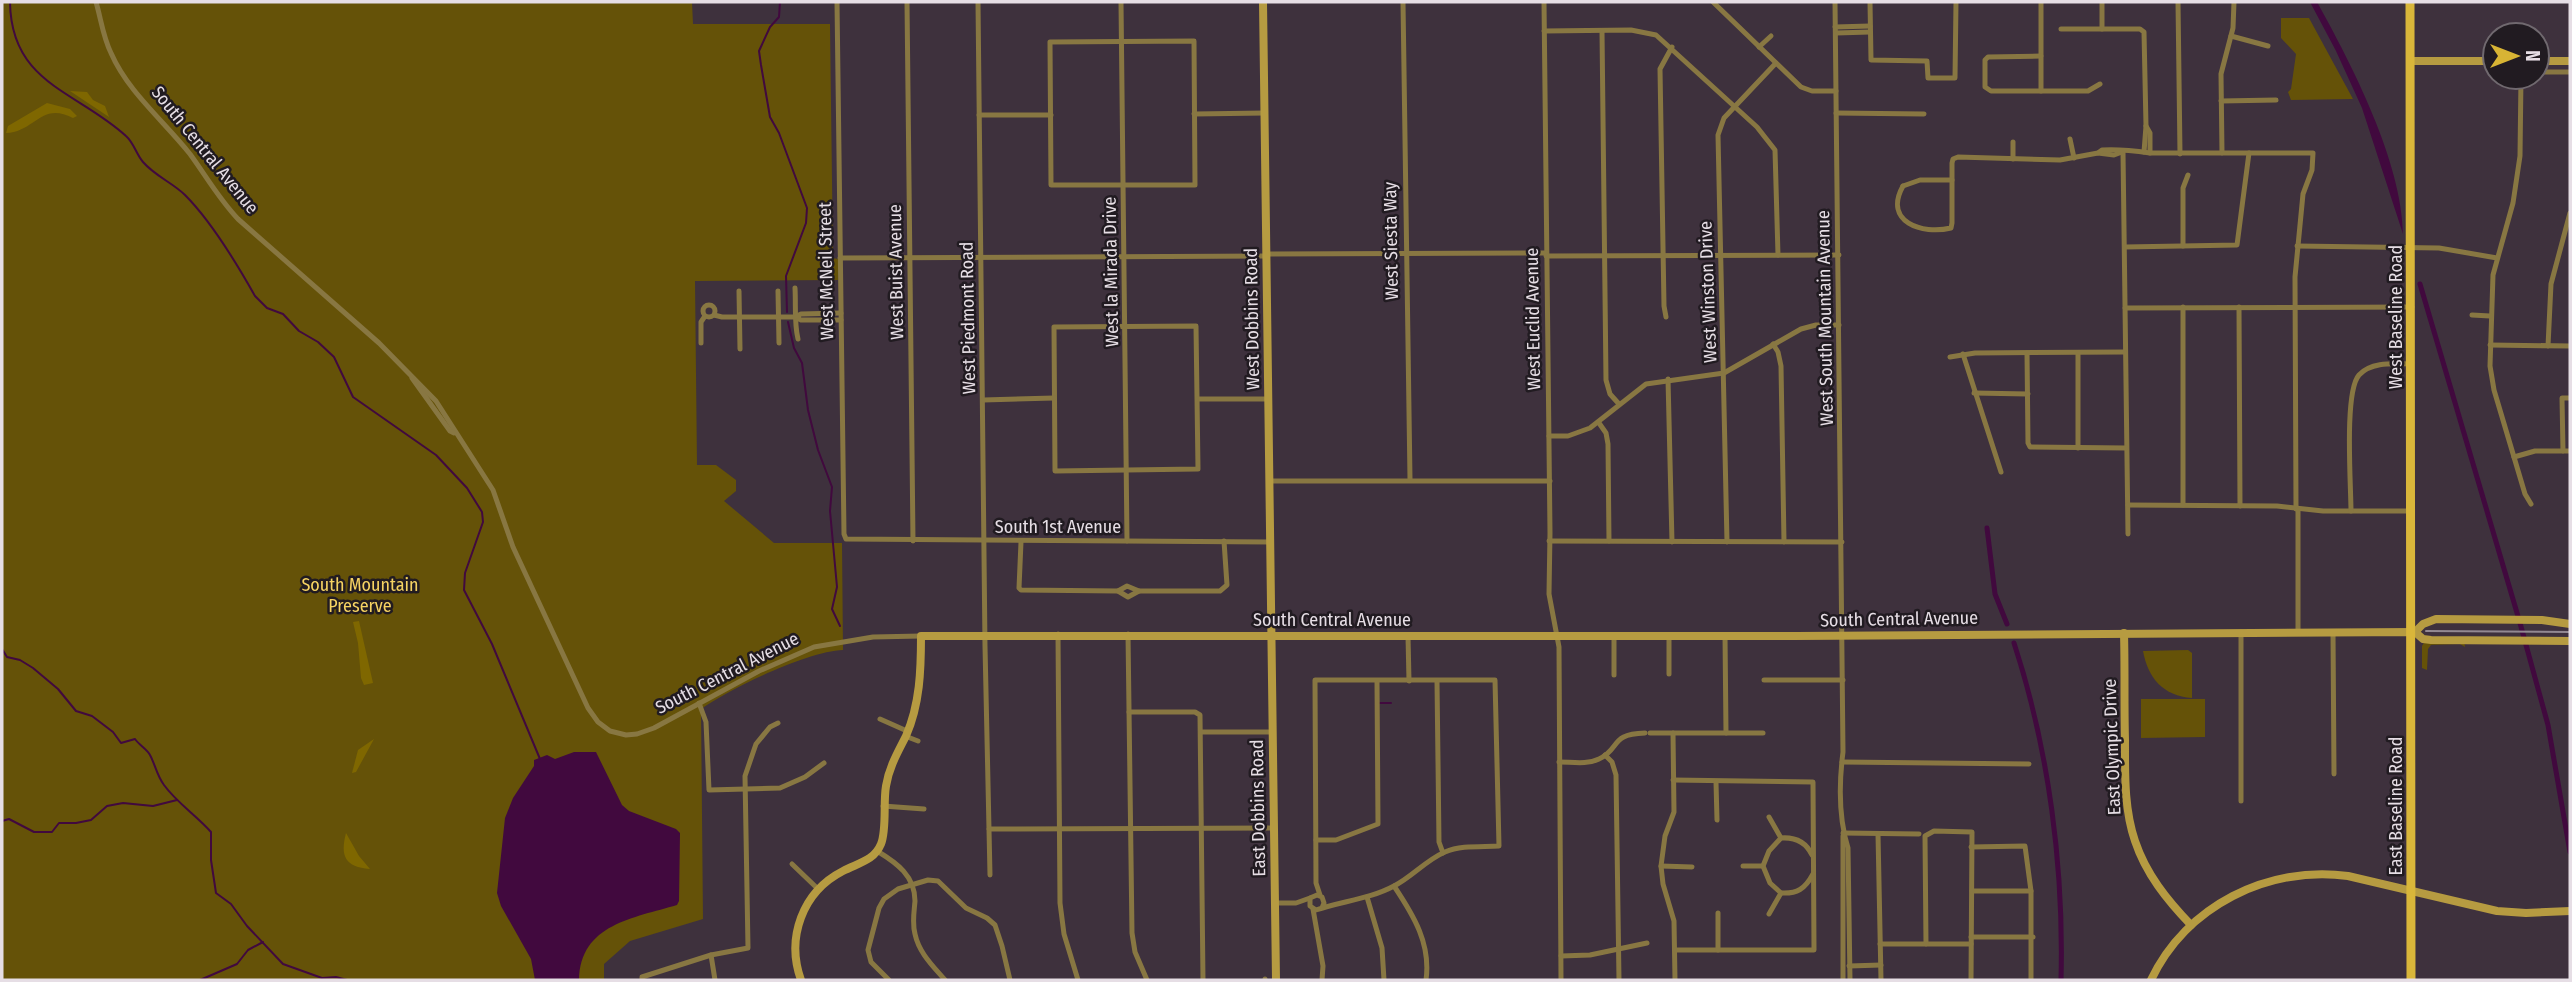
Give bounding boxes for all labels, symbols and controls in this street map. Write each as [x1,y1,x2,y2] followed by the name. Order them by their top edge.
[2481,21,2551,91] north arrow
[2521,50,2544,62] text: N
[147,82,263,218] street label: South Central Avenue
[1379,182,1403,300] street label: West Siesta Way
[1099,197,1123,347] street label: West la Mirada Drive
[814,202,838,340] street label: West McNeil Street
[884,204,908,340] street label: West Buist Avenue
[1812,210,1838,426] street label: West South Mountain Avenue
[1695,221,1721,363] street label: West Winston Drive
[956,241,980,395] street label: West Piedmont Road
[2385,245,2407,389] street label: West Baseline Road
[1521,247,1545,390] street label: West Euclid Avenue
[1240,248,1264,390] street label: West Dobbins Road
[995,516,1121,538] street label: South 1st Avenue
[301,574,419,617] park label: South Mountain Preserve
[1820,607,1978,631] street label: South Central Avenue
[1253,609,1411,631] street label: South Central Avenue
[652,627,802,719] street label: South Central Avenue
[2099,678,2125,816] street label: East Olympic Drive
[2385,736,2407,876] street label: East Baseline Road
[1246,739,1270,877] street label: East Dobbins Road

